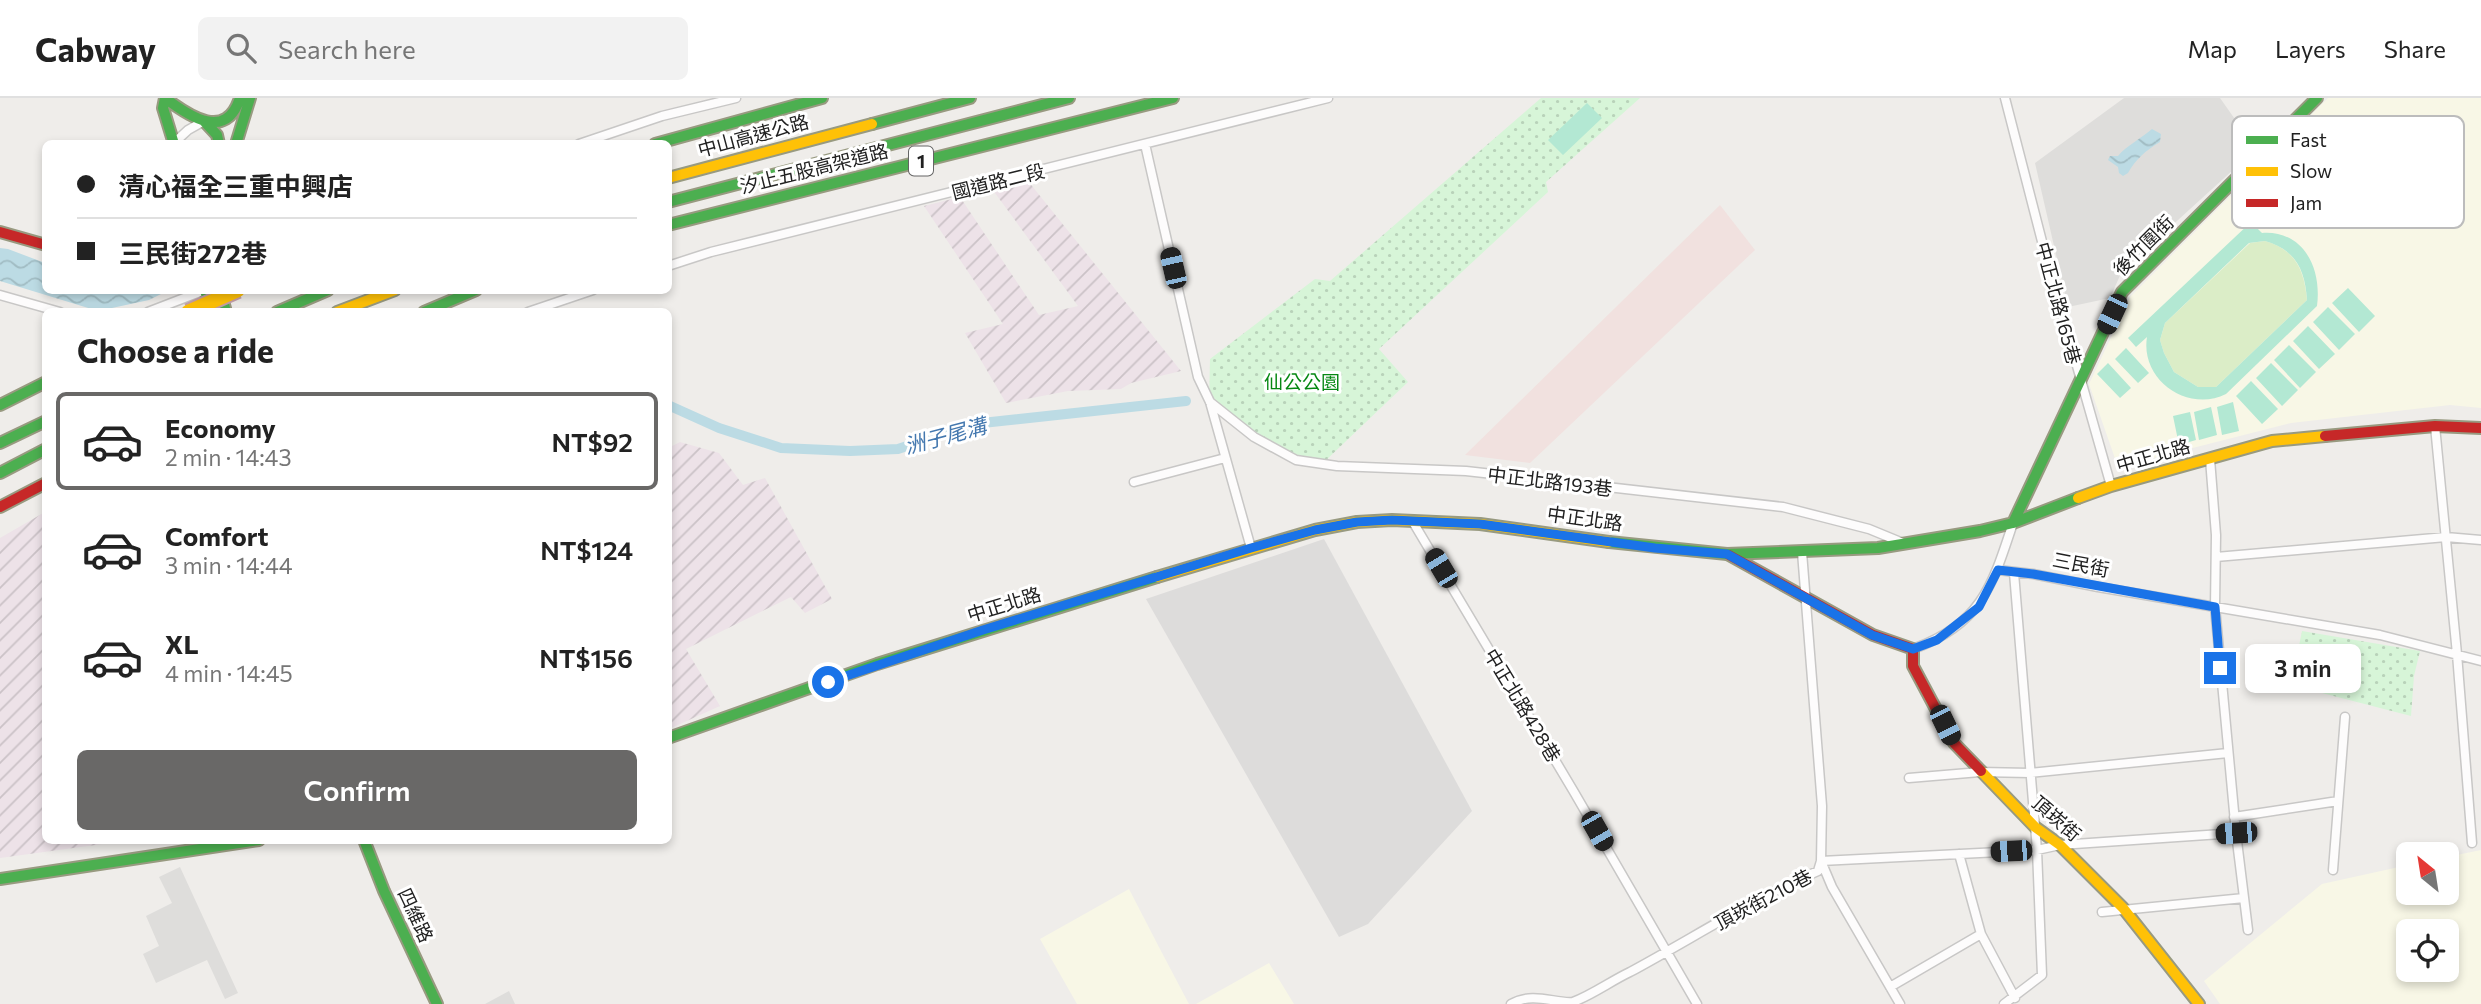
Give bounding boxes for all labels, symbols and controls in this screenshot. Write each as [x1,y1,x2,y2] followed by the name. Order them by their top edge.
[198,17,688,80] search box
[35,28,156,69] text: Cabway
[222,29,260,67] icon: search
[278,33,416,64] text: Search here
[2188,34,2237,63] text: Map
[2275,34,2346,63] text: Layers
[2384,34,2446,63] text: Share
[695,109,811,161] street label: 中山高速公路
[2232,116,2464,228] legend
[2290,128,2327,151] text: Fast
[737,138,891,198] street label: 汐止五股高架道路
[909,146,933,176] road number: 1
[949,158,1047,204] street label: 國道路二段
[2290,159,2332,182] text: Slow
[119,170,353,201] text: 清心福全三重中興店
[2290,191,2322,214] text: Jam
[2108,210,2178,280] street label: 後竹圍街
[119,237,267,268] text: 三民街272巷
[2032,239,2086,367] street label: 中正北路165巷
[1159,245,1188,291] car
[2094,291,2131,337] car
[77,330,274,370] text: Choose a ride
[1264,370,1340,393] park label: 仙公公園
[81,410,144,473] icon: car
[901,411,992,458] water label: 洲子尾溝
[165,412,276,443] text: Economy
[551,426,633,457] text: NT$92
[2113,433,2193,477] street label: 中正北路
[165,443,292,471] text: 2 min · 14:43
[1486,462,1614,500] street label: 中正北路193巷
[1546,501,1624,535] street label: 中正北路
[81,518,144,581] icon: car
[165,520,268,551] text: Comfort
[540,534,633,565] text: NT$124
[1422,545,1461,591] car
[2051,547,2111,581] street label: 三民街
[165,551,293,579] text: 3 min · 14:44
[964,582,1044,626] street label: 中正北路
[81,626,144,689] icon: car
[165,628,199,659] text: XL
[539,642,633,673] text: NT$156
[1480,644,1566,766] street label: 中正北路428巷
[2244,644,2360,692] callout: 3 min
[2204,652,2236,684] route end
[2274,654,2332,682] text: 3 min
[165,659,293,687] text: 4 min · 14:45
[812,666,844,698] route start
[1927,702,1964,748] car
[77,750,637,830] button: Confirm
[2028,791,2086,845] street label: 頂崁街
[1578,808,1617,854] car
[2215,821,2258,845] car
[1990,839,2033,863] car
[2396,842,2459,905] north arrow
[2396,842,2459,982] map controls
[1710,864,1816,934] street label: 頂崁街210巷
[394,884,438,946] street label: 四維路
[2396,919,2459,982] button: locate

